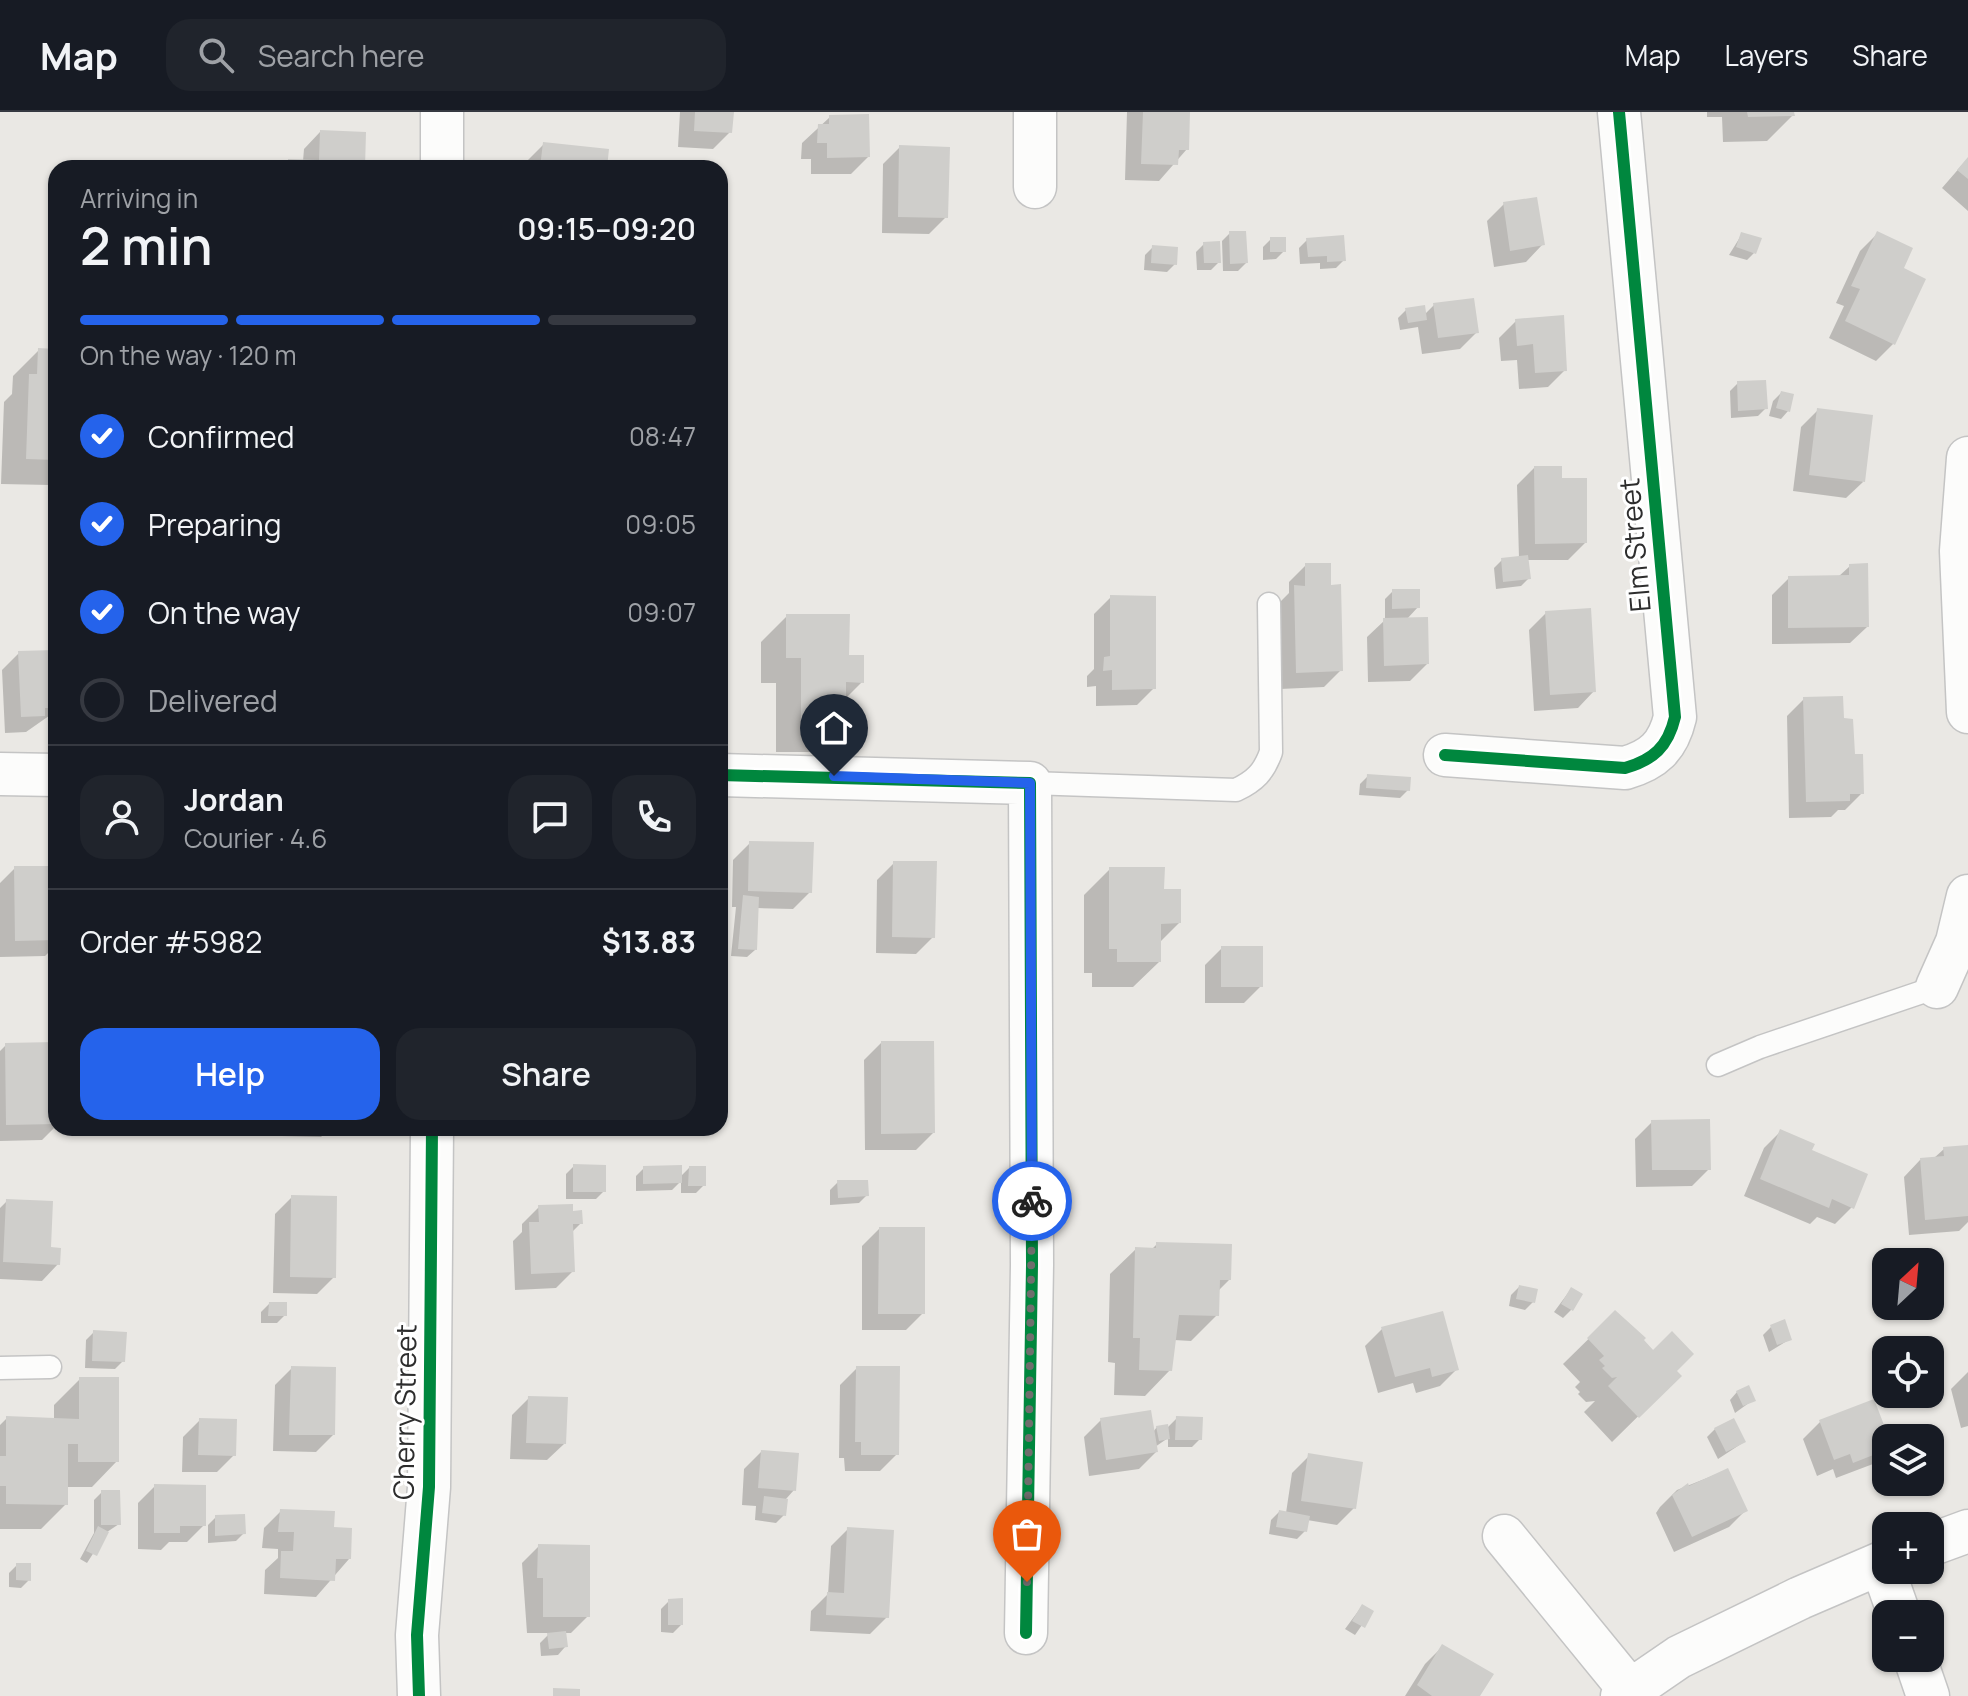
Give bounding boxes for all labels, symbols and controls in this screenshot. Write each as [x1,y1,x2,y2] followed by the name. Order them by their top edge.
[166,19,726,91] search box
[40,29,118,81] text: Map
[194,33,238,77] icon: search
[258,35,425,76] text: Search here
[1625,36,1681,74] text: Map
[1725,36,1808,74] text: Layers
[1852,36,1928,74] text: Share
[80,180,198,216] text: Arriving in
[517,208,696,249] text: 09:15–09:20
[80,210,213,281] text: 2 min
[80,337,297,373] text: On the way · 120 m
[80,414,124,458] icon: check
[148,416,295,457] text: Confirmed
[629,418,696,454] text: 08:47
[1609,477,1659,614] street label: Elm Street
[80,502,124,546] icon: check
[148,504,282,545] text: Preparing
[625,506,696,542] text: 09:05
[80,590,124,634] icon: check
[148,592,301,633] text: On the way
[627,594,696,630] text: 09:07
[148,680,278,721] text: Delivered
[800,694,868,776] pin
[812,706,856,750] icon: home
[80,775,164,859] button: person
[508,775,592,859] button: chat
[612,775,696,859] button: phone
[184,779,284,820] text: Jordan
[184,820,327,856] text: Courier · 4.6
[80,921,262,962] text: Order #5982
[602,921,696,962] text: $13.83
[80,1028,380,1120] button: Help
[396,1028,696,1120] button: Share
[992,1161,1072,1241] courier
[1010,1179,1054,1223] icon: bike
[1872,1248,1944,1320] north arrow
[1872,1248,1944,1672] map controls
[383,1324,425,1500] street label: Cherry Street
[1872,1336,1944,1408] button: locate
[1872,1424,1944,1496] button: layers
[993,1500,1061,1582] pin
[1005,1512,1049,1556] icon: bag
[1872,1512,1944,1584] button: +
[1872,1600,1944,1672] button: −

